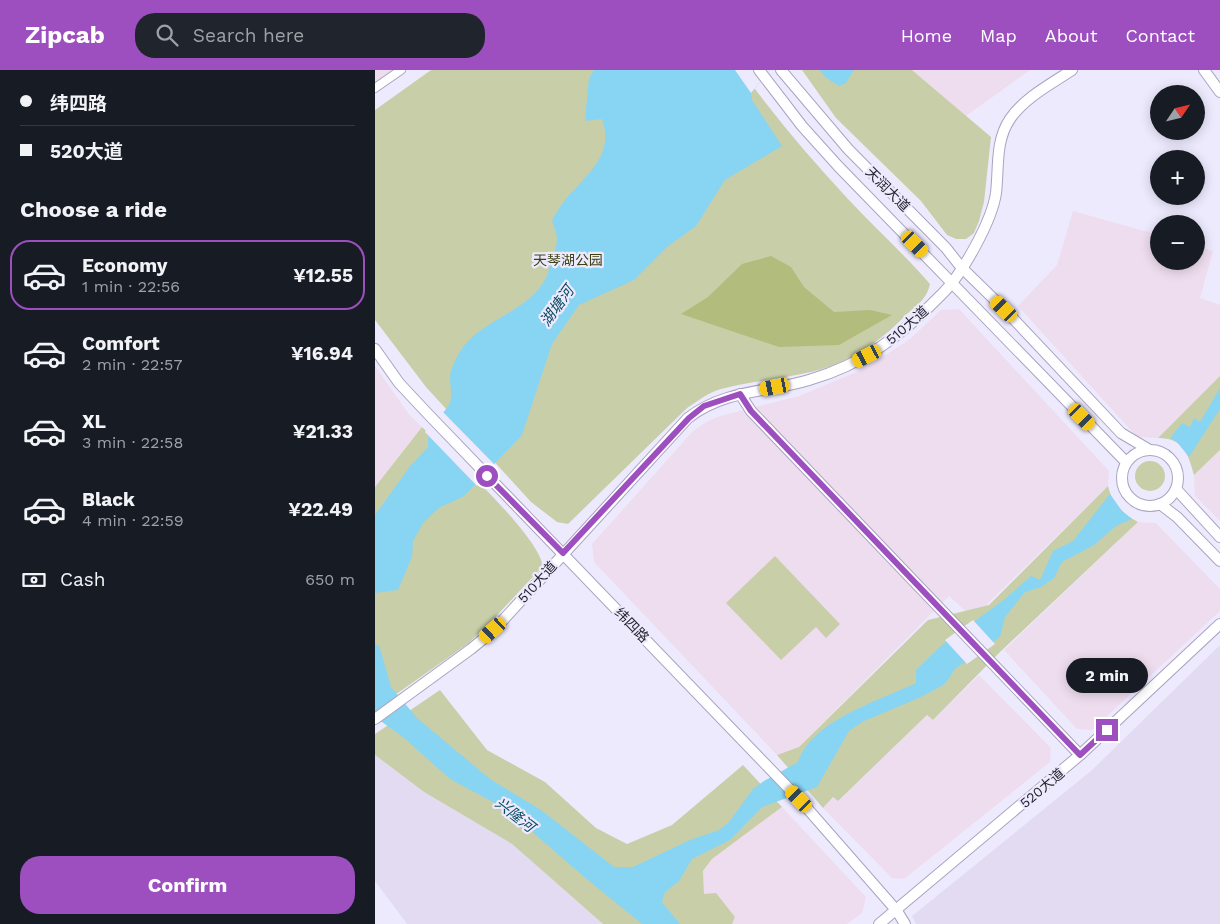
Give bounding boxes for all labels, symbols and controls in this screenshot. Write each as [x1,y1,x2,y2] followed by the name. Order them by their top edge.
[135,13,485,58] search box
[25,21,105,49] text: Zipcab
[153,21,181,49] icon: search
[193,24,304,47] text: Search here
[901,25,952,46] text: Home
[980,25,1017,46] text: Map
[1045,25,1097,46] text: About
[1125,25,1195,46] text: Contact
[1150,85,1205,140] north arrow
[1150,85,1205,270] map controls
[50,92,107,115] text: 纬四路
[50,140,123,163] text: 520大道
[1150,150,1205,205] button: +
[863,164,913,214] street label: 天润大道
[20,197,167,222] text: Choose a ride
[1150,215,1205,270] button: −
[899,228,930,260] car
[533,252,603,268] park label: 天琴湖公园
[22,253,67,298] icon: car
[82,254,167,277] text: Economy
[293,264,353,287] text: ¥12.55
[82,277,180,296] text: 1 min · 22:56
[536,280,579,329] water label: 湖塘河
[987,293,1020,325] car
[883,302,931,348] street label: 510大道
[22,331,67,376] icon: car
[82,332,160,355] text: Comfort
[291,342,353,365] text: ¥16.94
[850,343,883,369] car
[82,355,182,374] text: 2 min · 22:57
[758,377,791,397] car
[1066,401,1097,433] car
[22,409,67,454] icon: car
[82,410,106,433] text: XL
[293,420,353,443] text: ¥21.33
[82,433,183,452] text: 3 min · 22:58
[476,465,498,487] route start
[22,487,67,532] icon: car
[82,488,135,511] text: Black
[288,498,353,521] text: ¥22.49
[82,511,184,530] text: 4 min · 22:59
[514,558,560,606] street label: 510大道
[20,566,48,594] icon: cash
[60,568,106,591] text: Cash
[305,570,355,589] text: 650 m
[612,604,652,646] street label: 纬四路
[476,614,509,646] car
[1066,658,1148,692] callout: 2 min
[1085,666,1129,685] text: 2 min
[1096,719,1118,741] route end
[1017,765,1067,811] street label: 520大道
[783,783,814,815] car
[492,794,541,838] water label: 兴隆河
[20,856,355,914] button: Confirm

